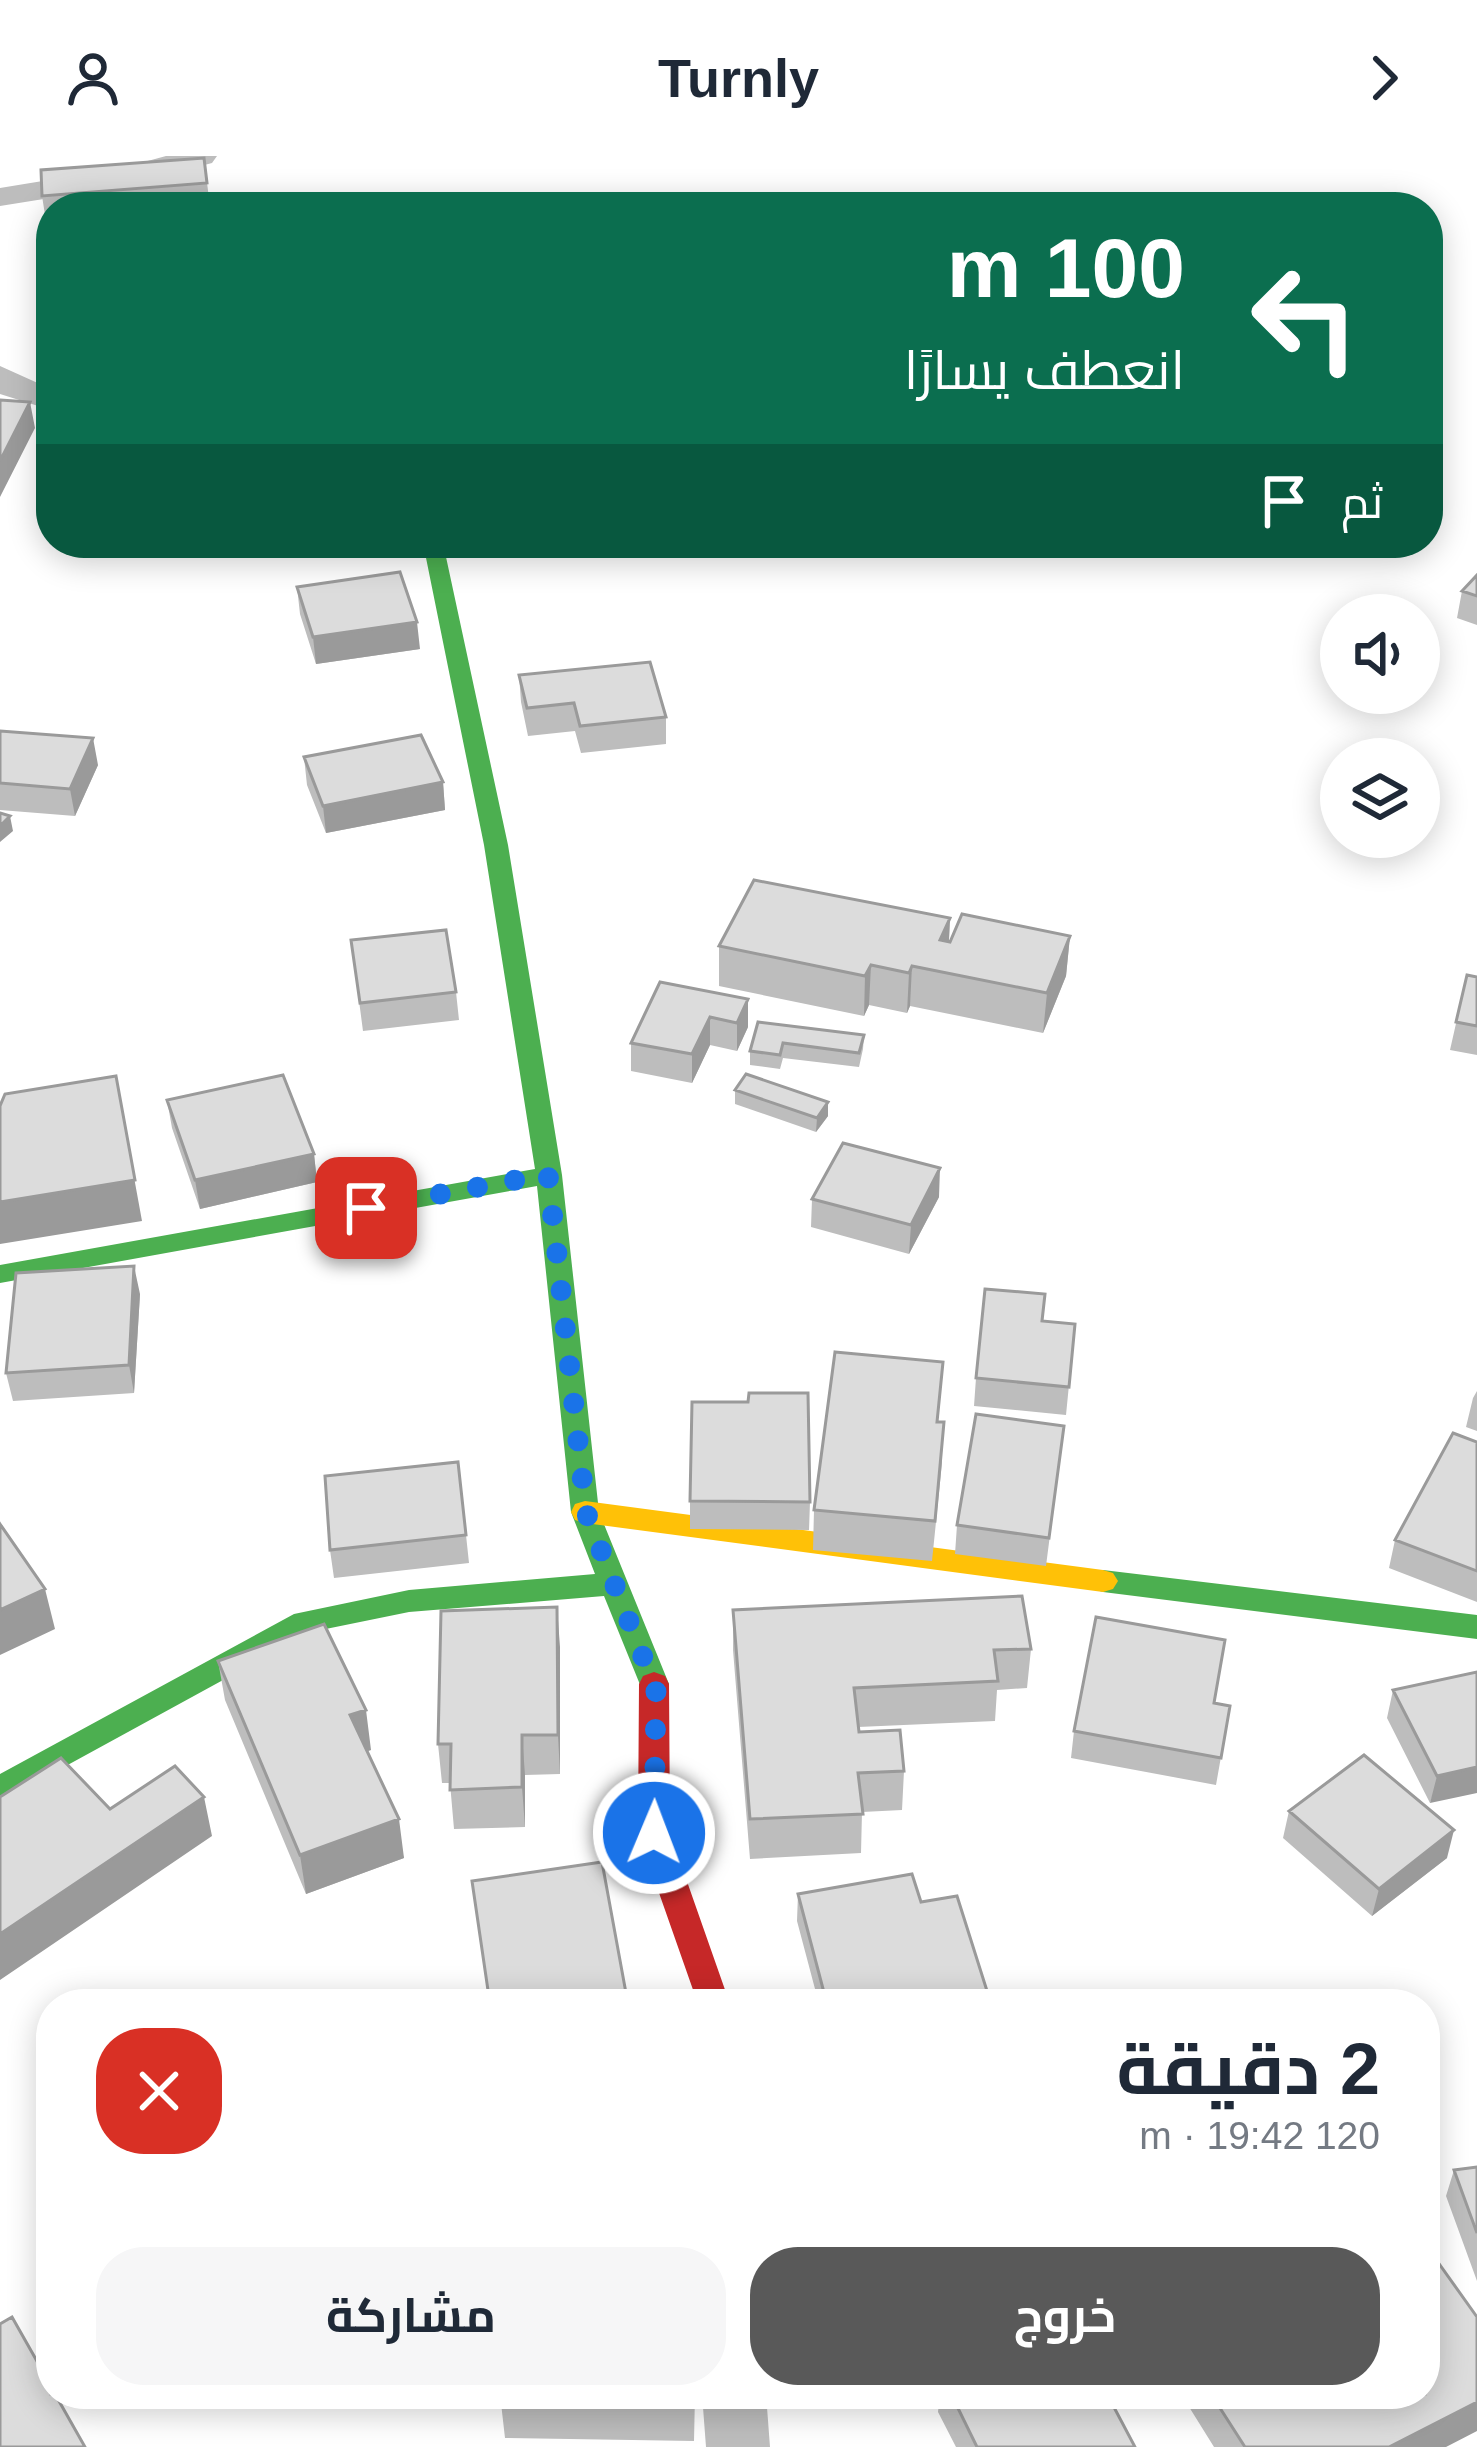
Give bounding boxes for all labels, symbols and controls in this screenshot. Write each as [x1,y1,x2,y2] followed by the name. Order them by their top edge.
[60,45,126,111] icon: person
[1351,45,1417,111] icon: forward
[658,48,819,108] text: Turnly
[947,221,1185,315] text: 100 m
[1227,240,1383,396] icon: left
[904,340,1185,400] text: انعطف يسارًا
[1251,468,1317,534] icon: arrive
[1341,477,1383,528] text: ثم
[1320,594,1440,858] map controls
[1320,594,1440,714] button: sound
[1320,738,1440,858] button: layers
[315,1157,417,1259] pin
[333,1175,399,1241] icon: arrive
[591,1770,717,1896] position arrow
[96,2028,222,2154] button: close
[1116,2029,1380,2109] text: 2 دقيقة
[1139,2114,1380,2157] text: 120 m · 19:42
[96,2247,726,2385] button: مشاركة
[750,2247,1380,2385] button: خروج

